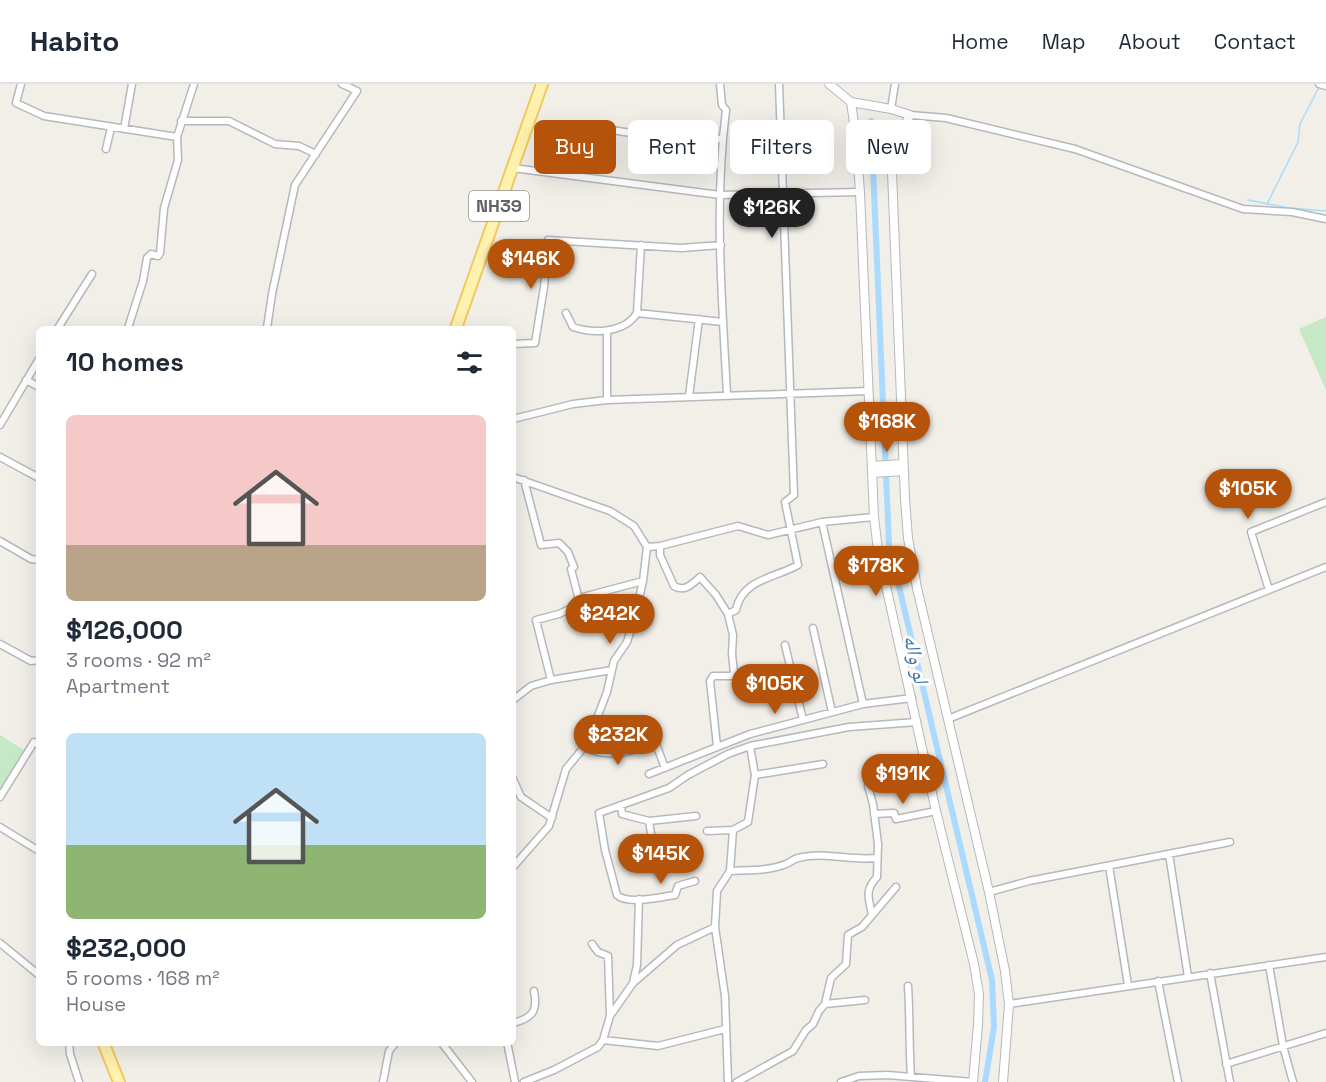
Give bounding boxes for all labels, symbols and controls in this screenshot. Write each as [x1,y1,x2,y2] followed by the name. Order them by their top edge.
[30,23,119,59] text: Habito
[951,28,1009,55] text: Home
[1042,28,1086,55] text: Map
[1119,28,1181,55] text: About
[1214,28,1296,55] text: Contact
[534,120,616,174] chip: Buy
[628,120,718,174] chip: Rent
[730,120,834,174] chip: Filters
[846,120,931,174] chip: New
[730,188,814,239] pin: $126K
[469,191,529,221] road number: NH39
[743,194,801,220] text: $126K
[489,239,573,290] pin: $146K
[502,245,560,271] text: $146K
[66,345,184,379] text: 10 homes
[453,346,486,379] icon: filters
[845,402,929,453] pin: $168K
[858,408,916,434] text: $168K
[222,454,330,562] icon: home
[1206,469,1290,520] pin: $105K
[1219,475,1277,501] text: $105K
[834,546,918,597] pin: $178K
[848,552,904,578] text: $178K
[568,594,652,645] pin: $242K
[580,600,640,626] text: $242K
[66,613,183,647] text: $126,000
[898,632,936,688] water label: لو واله
[66,647,211,673] text: 3 rooms · 92 m²
[733,664,817,715] pin: $105K
[746,670,804,696] text: $105K
[66,673,170,699] text: Apartment
[576,715,660,766] pin: $232K
[588,721,648,747] text: $232K
[861,754,945,805] pin: $191K
[875,760,931,786] text: $191K
[222,772,330,880] icon: home
[619,834,703,885] pin: $145K
[632,840,690,866] text: $145K
[66,931,186,965] text: $232,000
[66,965,220,991] text: 5 rooms · 168 m²
[66,991,126,1017] text: House

